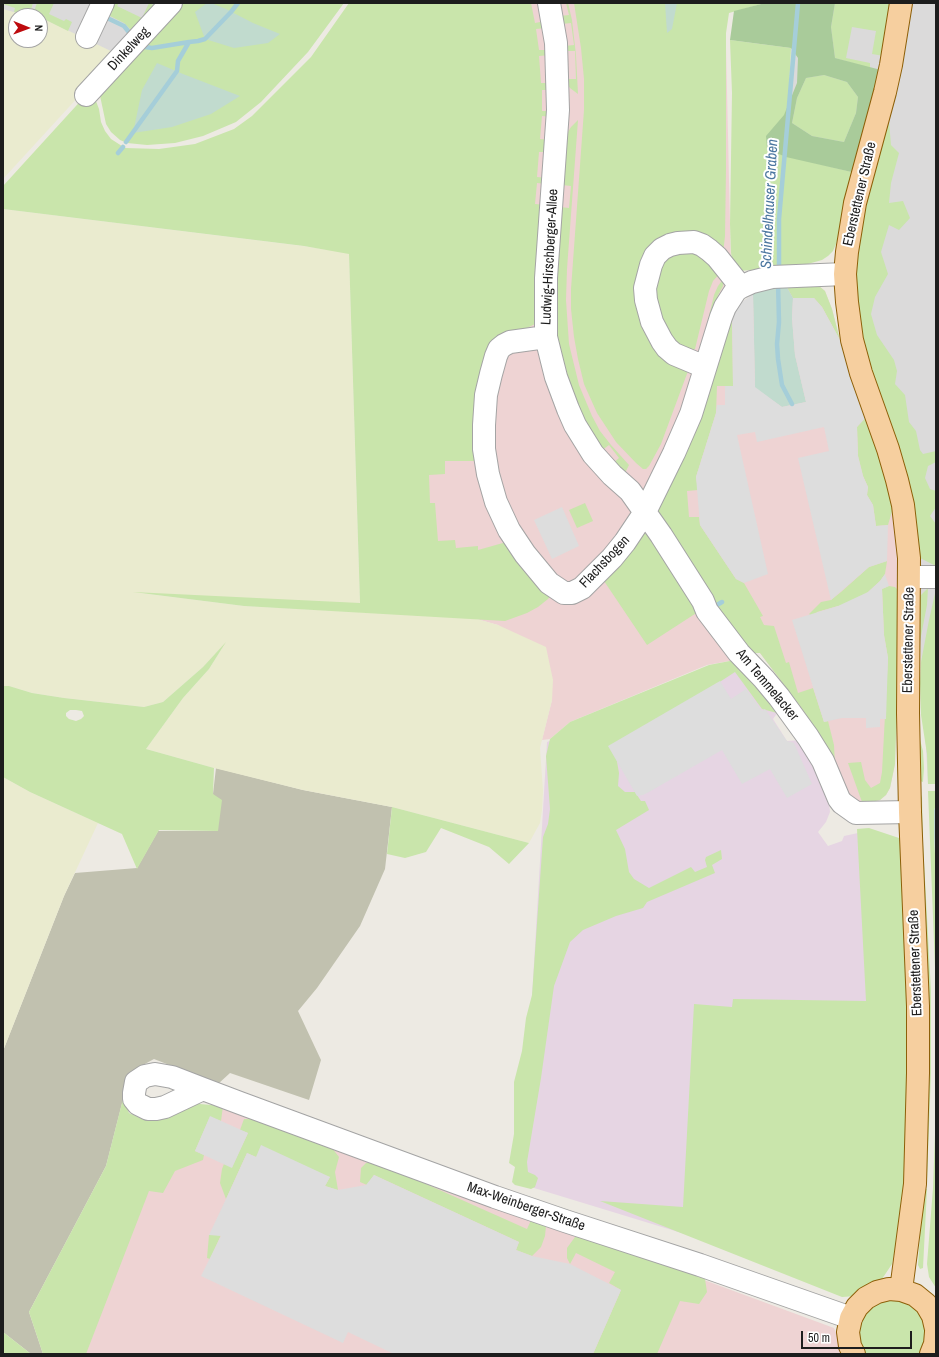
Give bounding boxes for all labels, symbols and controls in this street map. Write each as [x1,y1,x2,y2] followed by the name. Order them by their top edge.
[8,8,48,48] north arrow
[105,24,153,74] street label: Dinkelweg
[32,25,46,32] text: N
[758,139,782,269] water label: Schindelhauser Graben
[840,140,880,248] street label: Eberstettener Straße
[538,188,562,326] street label: Ludwig-Hirschberger-Allee
[576,532,634,592] street label: Flachsbogen
[900,587,918,693] street label: Eberstettener Straße
[732,646,802,724] street label: Am Temmelacker
[906,909,926,1017] street label: Eberstettener Straße
[465,1179,587,1235] street label: Max-Weinberger-Straße
[803,1323,914,1349] scale bar
[808,1330,830,1346] text: 50 m

